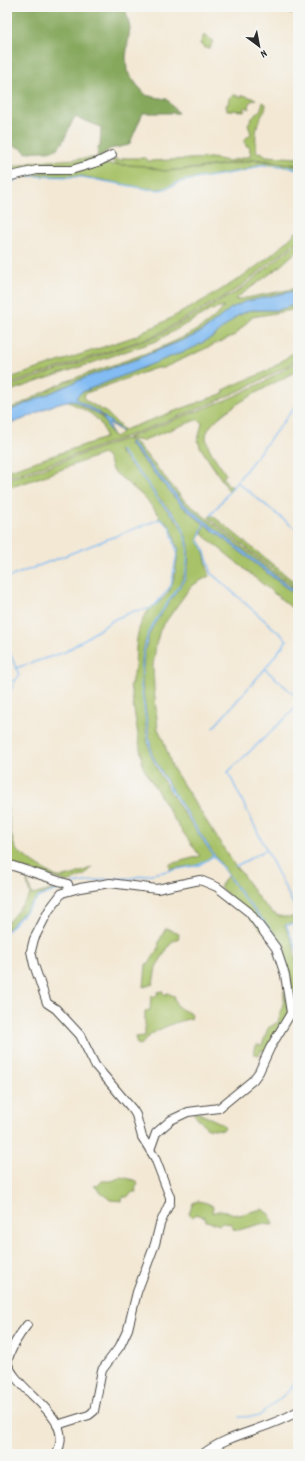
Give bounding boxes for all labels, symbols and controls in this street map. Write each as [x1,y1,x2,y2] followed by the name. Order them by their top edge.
[239,26,279,66] north arrow
[256,45,270,61] text: N

